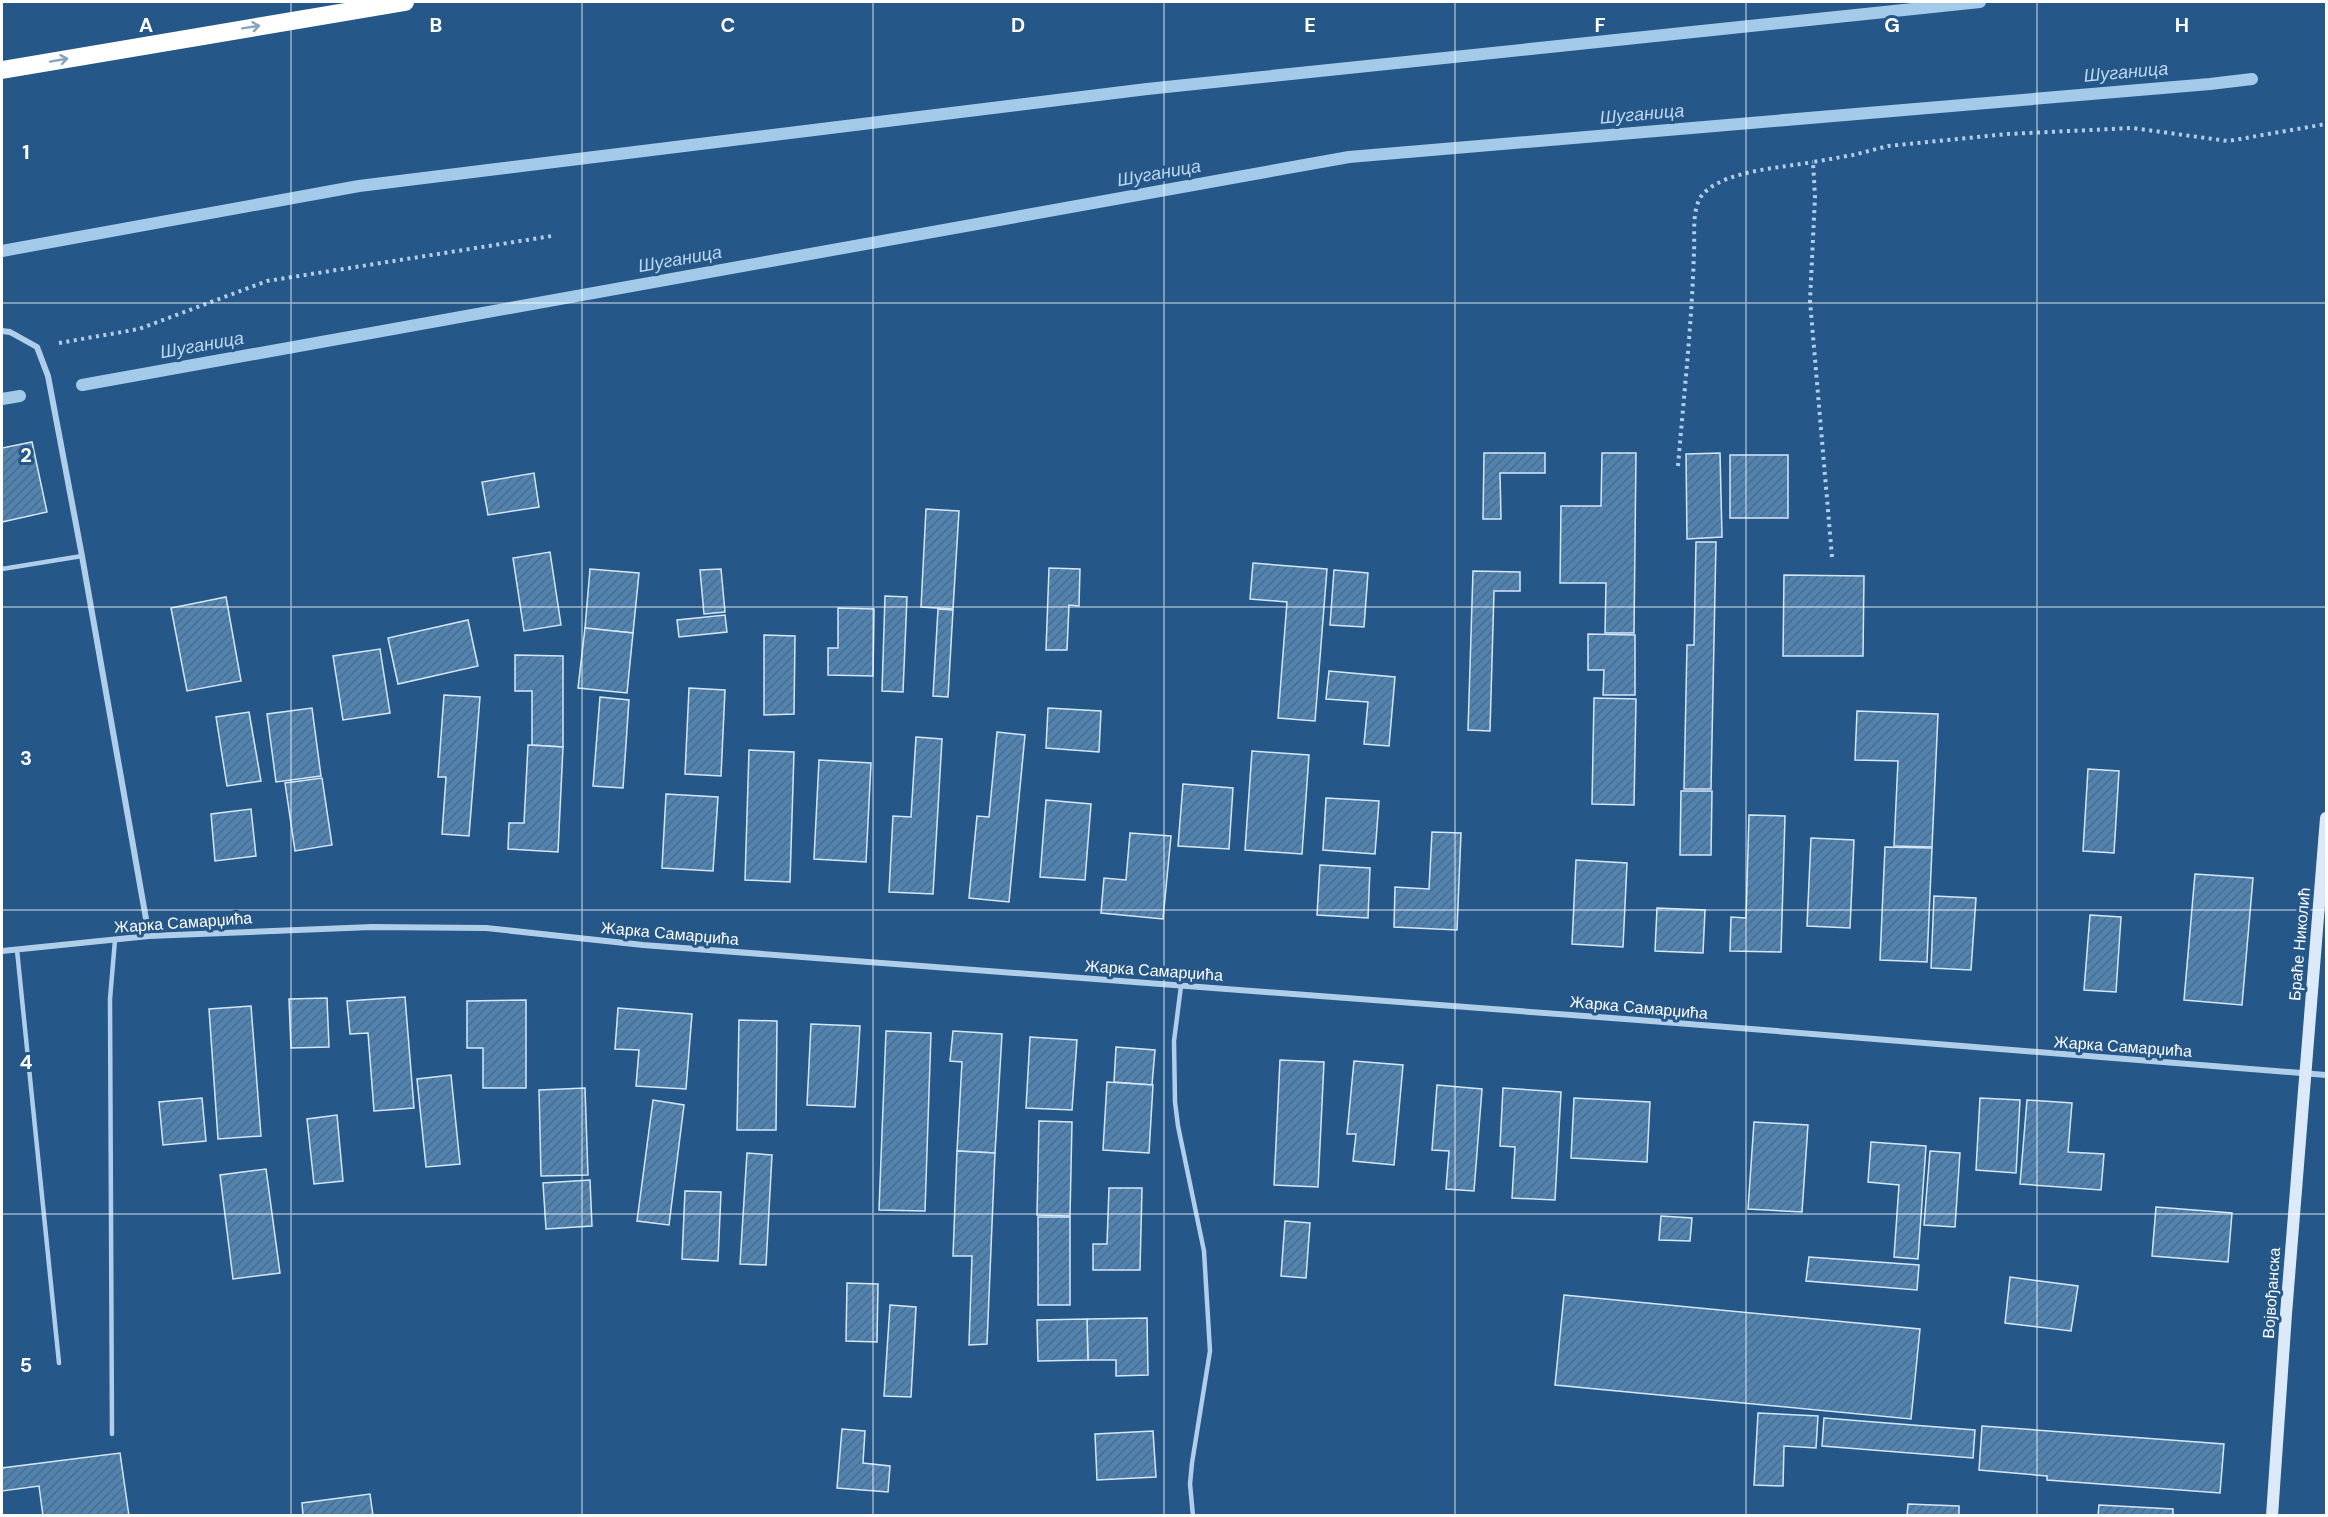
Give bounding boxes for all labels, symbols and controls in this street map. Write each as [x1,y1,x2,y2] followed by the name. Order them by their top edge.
[139,12,153,38] text: A
[430,12,442,38] text: B
[721,12,735,38] text: C
[1011,12,1025,38] text: D
[1304,12,1316,38] text: E
[1594,12,1606,38] text: F
[1884,12,1900,38] text: G
[2175,12,2189,38] text: H
[241,21,261,32] one-way arrow
[49,54,68,65] one-way arrow
[2083,56,2169,88] water label: Шуганица
[1599,98,1685,130] water label: Шуганица
[22,139,30,165] text: 1
[1115,154,1203,192] water label: Шуганица
[636,240,724,278] water label: Шуганица
[158,326,246,364] water label: Шуганица
[20,442,32,468] text: 2
[20,745,32,771] text: 3
[2284,886,2315,1002] street label: Браће Николић
[113,907,253,938] street label: Жарка Самарџића
[600,917,740,950] street label: Жарка Самарџића
[1084,955,1224,986] street label: Жарка Самарџића
[1569,991,1709,1024] street label: Жарка Самарџића
[2053,1031,2193,1062] street label: Жарка Самарџића
[20,1049,33,1075] text: 4
[2258,1247,2285,1339] street label: Војвођанска
[20,1352,32,1378] text: 5

